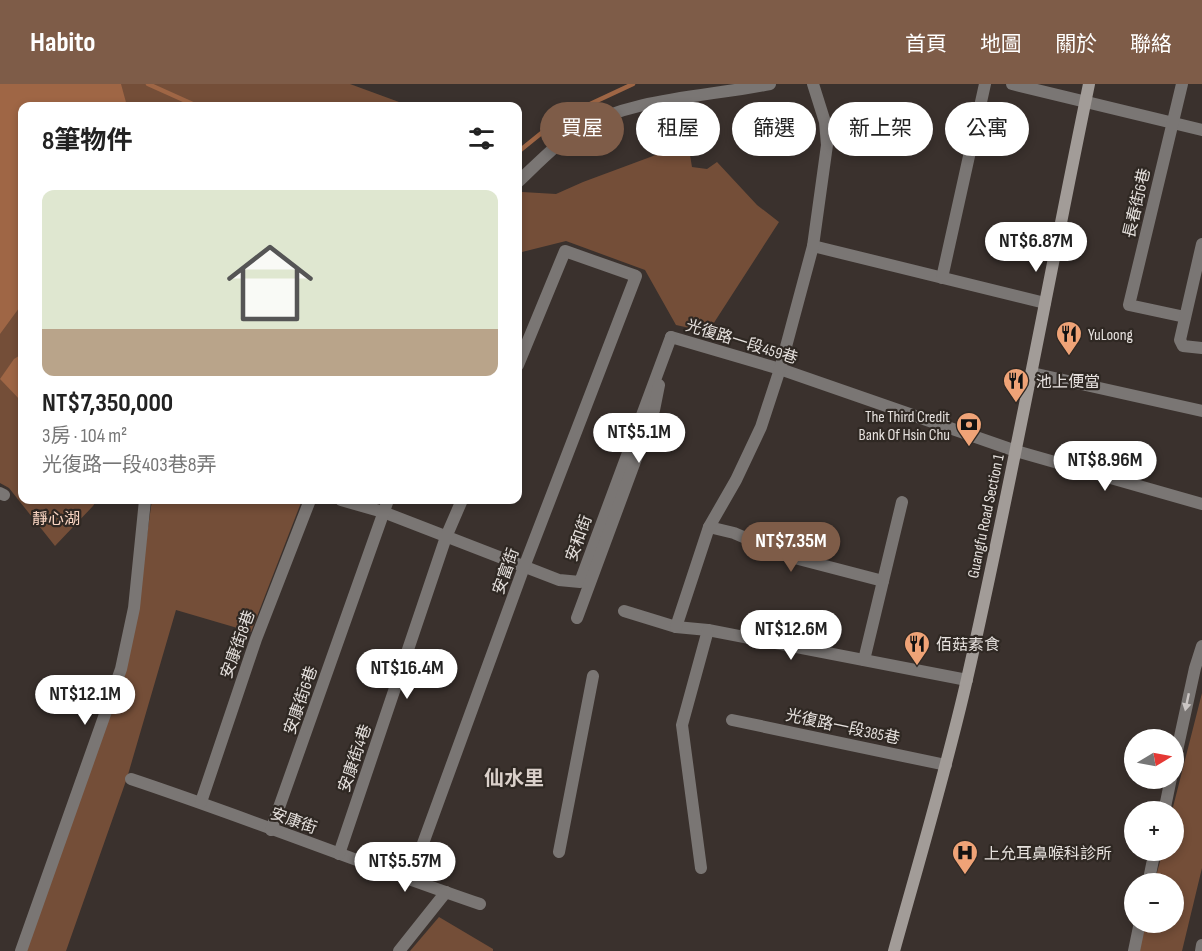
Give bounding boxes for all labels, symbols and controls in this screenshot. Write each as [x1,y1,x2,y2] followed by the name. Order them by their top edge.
[30,26,96,59] text: Habito
[905,32,947,57] text: 首頁
[980,32,1022,57] text: 地圖
[1055,32,1097,57] text: 關於
[1130,32,1172,57] text: 聯絡
[540,102,624,156] chip: 買屋
[636,102,720,156] chip: 租屋
[732,102,816,156] chip: 篩選
[828,102,933,156] chip: 新上架
[945,102,1029,156] chip: 公寓
[465,122,498,155] icon: filters
[42,126,132,157] text: 8筆物件
[1120,167,1155,240] street label: 長春街6巷
[974,222,1098,273] pin: NT$6.87M
[216,229,324,337] icon: home
[999,229,1073,253] text: NT$6.87M
[683,316,800,369] street label: 光復路一段459巷
[1054,319,1084,357] restaurant icon: YuLoong
[1088,326,1133,345] place label: YuLoong
[1001,366,1031,404] restaurant icon: 池上便當
[1036,373,1100,392] place label: 池上便當
[42,388,173,419] text: NT$7,350,000
[859,408,950,445] place label: The Third Credit Bank Of Hsin Chu
[954,410,984,448] bank icon: The Third Credit Bank Of Hsin Chu
[584,413,694,464] pin: NT$5.1M
[607,420,671,444] text: NT$5.1M
[42,424,127,448] text: 3房 · 104 m²
[1043,441,1167,492] pin: NT$8.96M
[1068,448,1142,472] text: NT$8.96M
[964,452,1009,580] street label: Guangfu Road Section 1
[42,453,216,477] text: 光復路一段403巷8弄
[32,510,80,529] park label: 靜心湖
[562,513,597,564] street label: 安和街
[729,522,853,573] pin: NT$7.35M
[755,529,827,553] text: NT$7.35M
[489,546,524,597] street label: 安富街
[217,608,259,681] street label: 安康街8巷
[729,610,853,661] pin: NT$12.6M
[755,617,827,641] text: NT$12.6M
[902,629,932,667] restaurant icon: 佰菇素食
[936,636,1000,655] place label: 佰菇素食
[345,649,469,700] pin: NT$16.4M
[370,656,444,680] text: NT$16.4M
[281,664,322,737] street label: 安康街6巷
[23,675,147,726] pin: NT$12.1M
[49,682,121,706] text: NT$12.1M
[1182,693,1191,712] one-way arrow
[784,706,901,749] street label: 光復路一段385巷
[335,722,376,795] street label: 安康街4巷
[1124,729,1184,789] north arrow
[1124,729,1184,933] map controls
[484,767,544,791] district label: 仙水里
[1124,801,1184,861] button: +
[268,804,319,839] street label: 安康街
[950,838,980,876] hospital icon: 上允耳鼻喉科診所
[343,842,467,893] pin: NT$5.57M
[984,845,1112,864] place label: 上允耳鼻喉科診所
[368,849,442,873] text: NT$5.57M
[1124,873,1184,933] button: −

